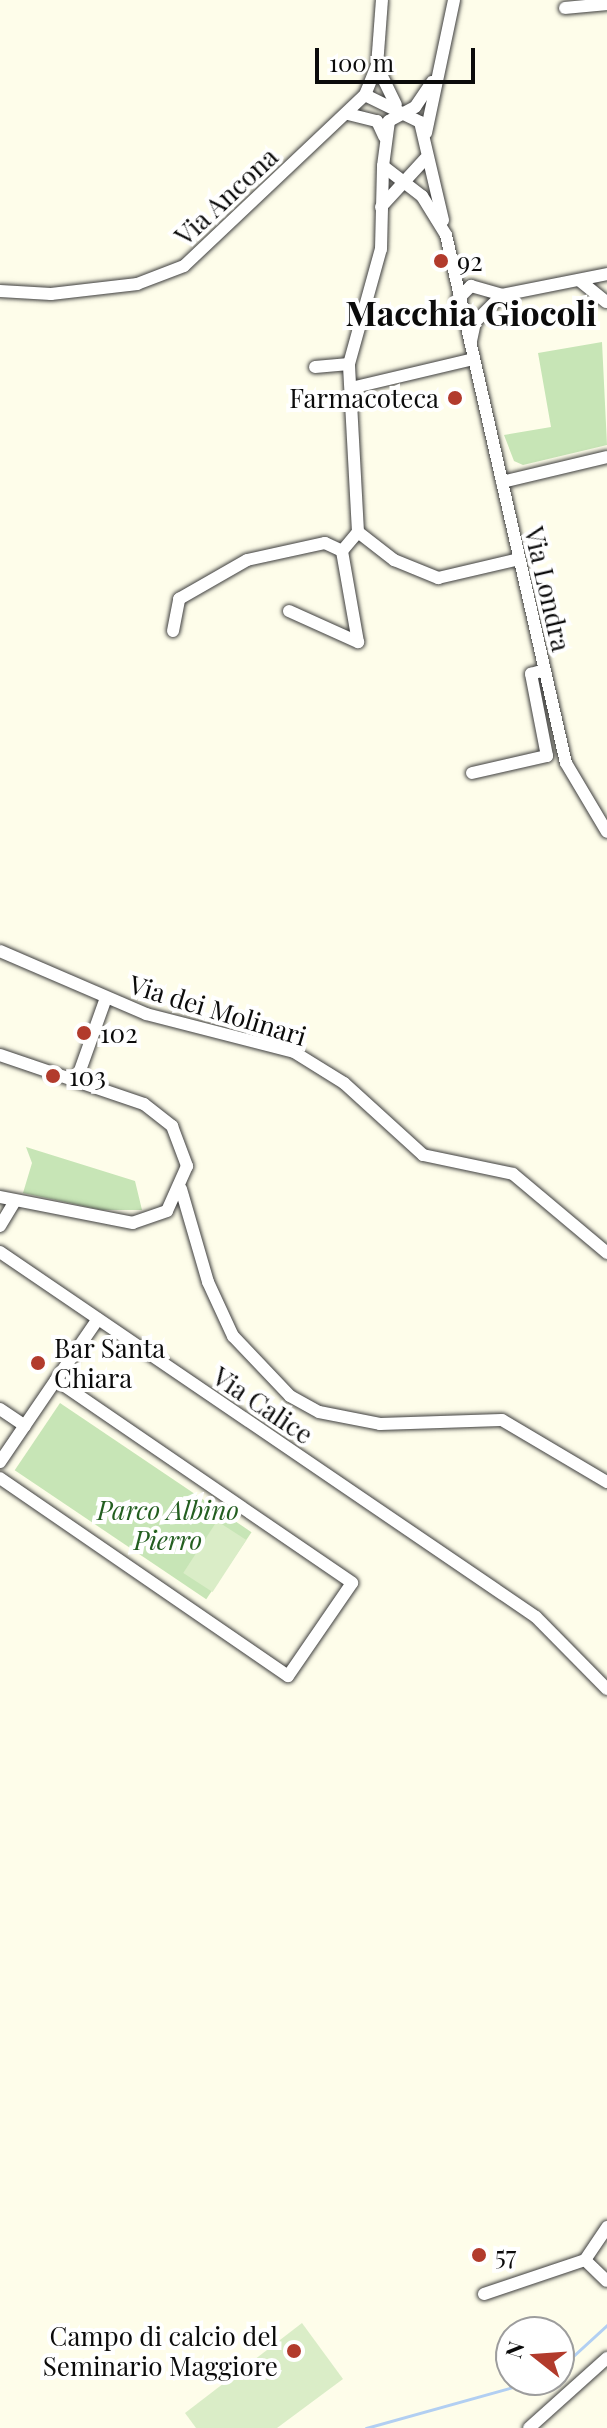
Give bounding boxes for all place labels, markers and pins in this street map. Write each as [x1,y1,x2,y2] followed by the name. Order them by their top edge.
[457,245,483,277] place label: 92
[432,252,450,270] marker: 92
[289,382,439,414] place label: Farmacoteca
[446,389,464,407] marker: Farmacoteca
[100,1017,138,1049] place label: 102
[75,1024,93,1042] marker: 102
[69,1060,106,1092] place label: 103
[44,1067,62,1085] marker: 103
[54,1332,166,1394] place label: Bar Santa Chiara
[29,1354,47,1372] marker: Bar Santa Chiara
[495,2239,516,2271] place label: 57
[470,2246,488,2264] marker: 57
[43,2320,278,2382] place label: Campo di calcio del Seminario Maggiore
[285,2342,303,2360] marker: Campo di calcio del Seminario Maggiore

